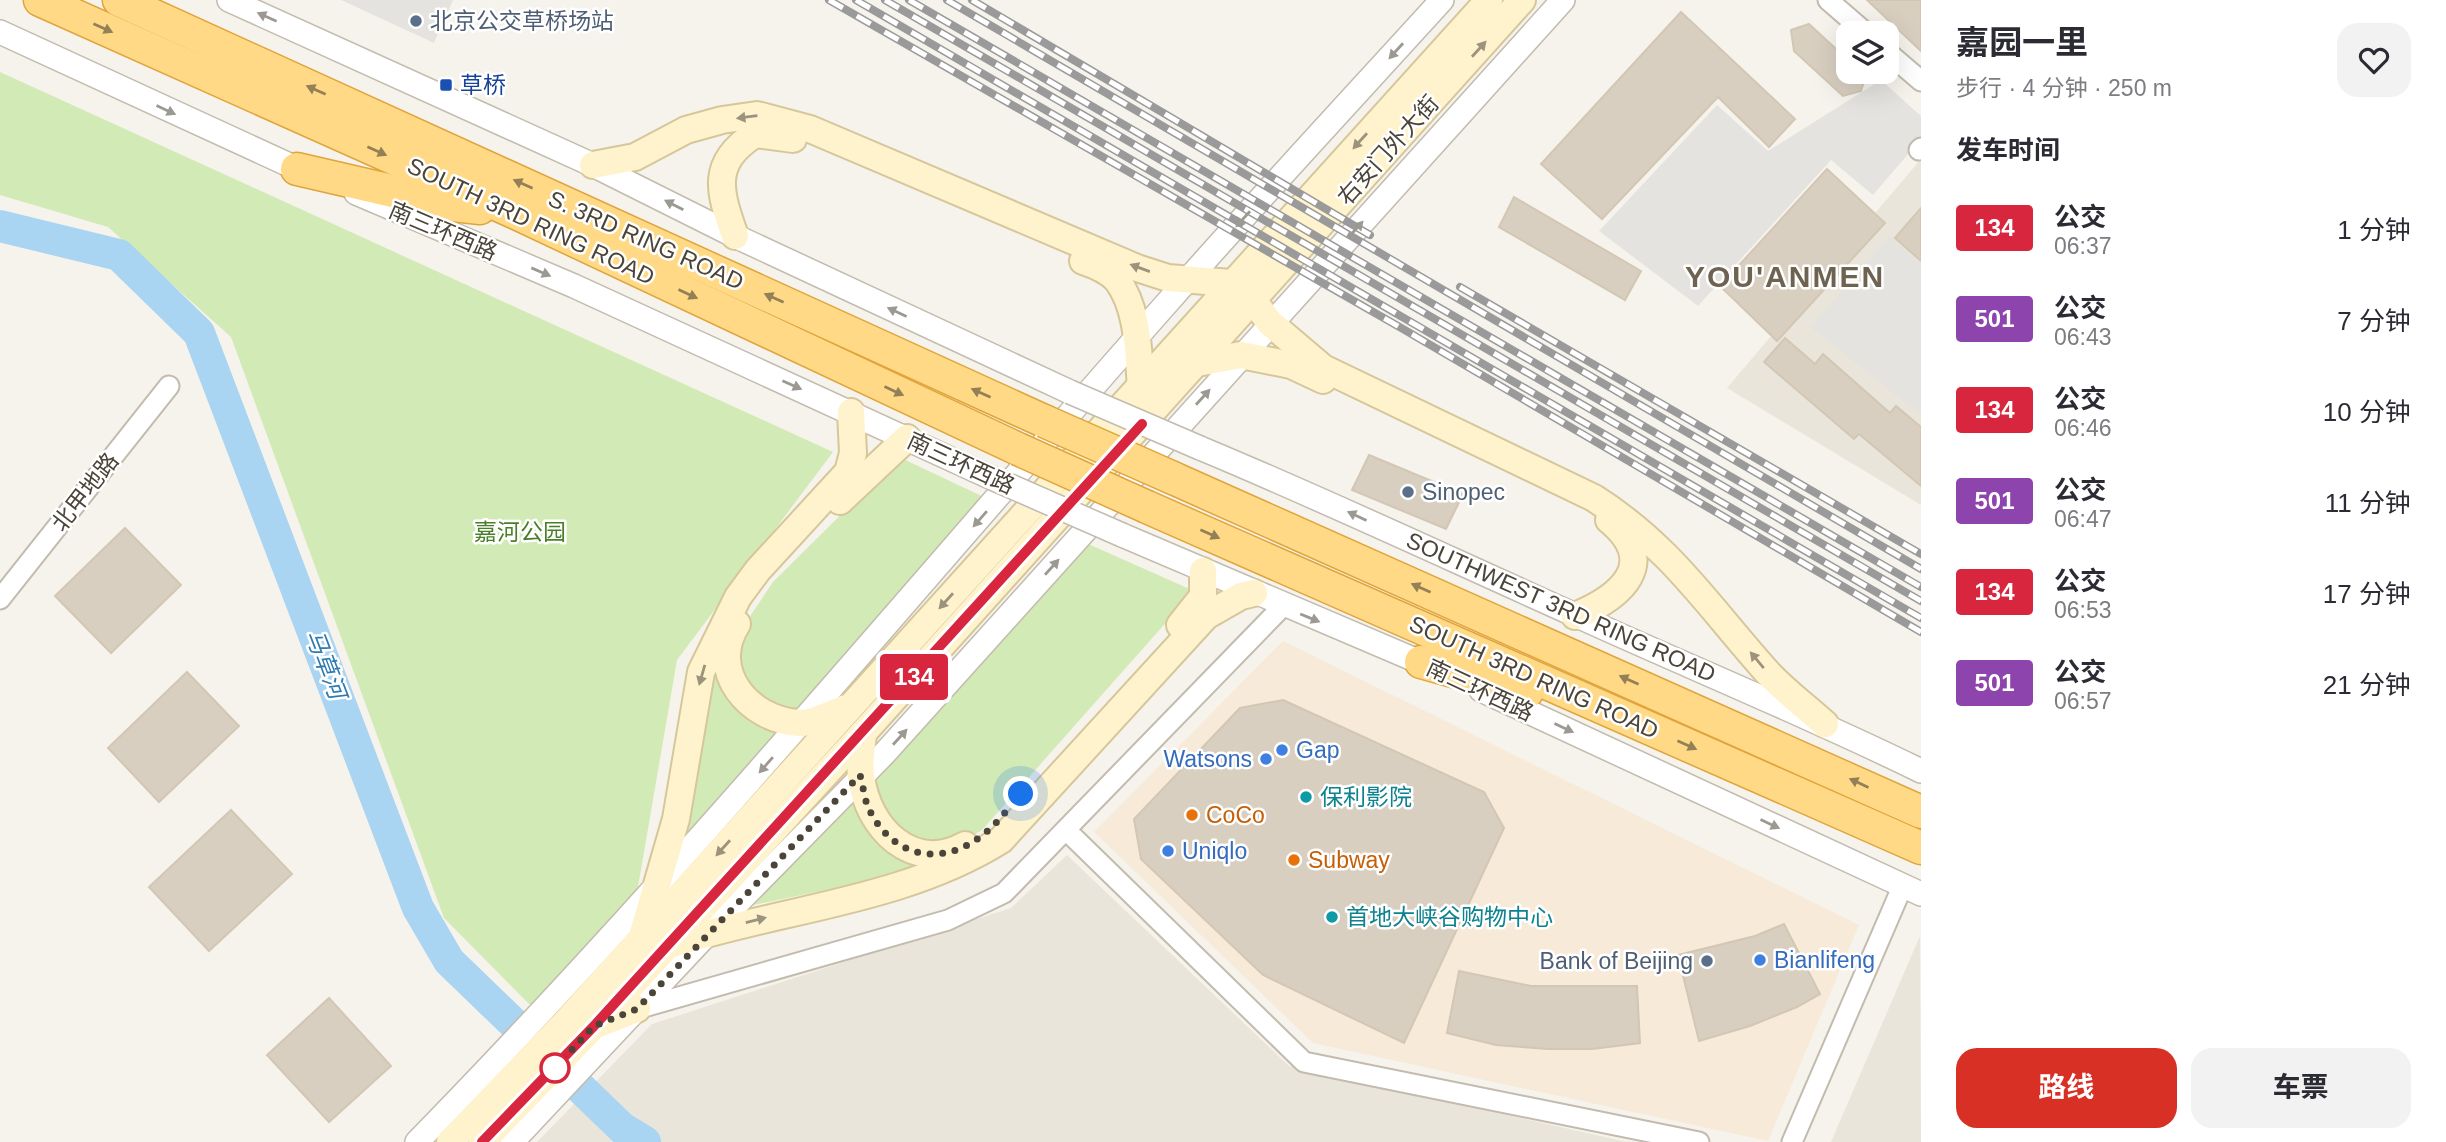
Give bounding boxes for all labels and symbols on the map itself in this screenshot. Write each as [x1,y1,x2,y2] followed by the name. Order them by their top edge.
[430,8,614,34] place label: 北京公交草桥场站
[257,11,277,23] one-way arrow
[408,13,424,29] marker: 北京公交草桥场站
[92,23,113,34] one-way arrow
[1471,40,1486,57] one-way arrow
[1388,42,1404,59] one-way arrow
[460,72,506,98] place label: 草桥
[438,77,454,93] marker: 草桥
[306,84,326,96] one-way arrow
[1332,90,1444,210] street label: 右安门外大街
[156,104,176,116] one-way arrow
[735,111,757,122] one-way arrow
[1353,132,1369,149] one-way arrow
[367,145,387,157] one-way arrow
[403,152,659,290] street label: SOUTH 3RD RING ROAD
[513,178,533,190] one-way arrow
[544,185,748,295] street label: S. 3RD RING ROAD
[385,197,501,265] street label: 南三环西路
[664,200,684,211] one-way arrow
[1235,210,1251,228] one-way arrow
[1347,220,1363,237] one-way arrow
[1685,260,1885,293] district label: YOU'ANMEN
[1129,262,1150,273] one-way arrow
[530,267,551,278] one-way arrow
[678,288,698,300] one-way arrow
[764,293,785,304] one-way arrow
[887,306,907,317] one-way arrow
[782,379,802,391] one-way arrow
[884,385,904,397] one-way arrow
[971,387,992,398] one-way arrow
[1195,388,1211,406] one-way arrow
[903,427,1019,499] street label: 南三环西路
[46,448,124,536] street label: 北甲地路
[1422,479,1505,505] place label: Sinopec
[1400,484,1416,500] marker: Sinopec
[972,510,988,528] one-way arrow
[1347,510,1367,521] one-way arrow
[474,519,566,545] park label: 嘉河公园
[1402,527,1720,687] street label: SOUTHWEST 3RD RING ROAD
[1199,529,1220,540] one-way arrow
[1043,559,1059,576] one-way arrow
[1411,582,1431,594] one-way arrow
[939,592,955,609] one-way arrow
[1406,610,1662,744] street label: SOUTH 3RD RING ROAD
[1300,612,1321,623] one-way arrow
[300,626,353,706] water label: 马草河
[1750,651,1765,669] one-way arrow
[874,654,954,700] line badge: 134
[1422,654,1538,726] street label: 南三环西路
[696,664,707,686] one-way arrow
[1619,674,1639,686] one-way arrow
[1554,723,1574,734] one-way arrow
[892,728,907,745] one-way arrow
[1296,737,1339,763] place label: Gap
[1676,740,1697,751] one-way arrow
[1274,742,1290,758] marker: Gap
[1163,746,1252,772] place label: Watsons
[1258,751,1274,767] marker: Watsons
[759,756,774,773] one-way arrow
[1003,776,1038,811] your location
[1849,777,1869,789] one-way arrow
[1320,784,1412,810] place label: 保利影院
[1298,789,1314,805] marker: 保利影院
[1206,802,1265,828] place label: CoCo
[1184,807,1200,823] marker: CoCo
[1760,818,1780,830] one-way arrow
[1182,838,1247,864] place label: Uniqlo
[716,839,732,856] one-way arrow
[1160,843,1176,859] marker: Uniqlo
[1308,847,1390,873] place label: Subway
[1286,852,1302,868] marker: Subway
[1346,904,1553,930] place label: 首地大峡谷购物中心
[1324,909,1340,925] marker: 首地大峡谷购物中心
[745,914,767,925] one-way arrow
[1774,947,1875,973] place label: Bianlifeng
[1540,948,1693,974] place label: Bank of Beijing
[1752,952,1768,968] marker: Bianlifeng
[1699,953,1715,969] marker: Bank of Beijing
[540,1053,570,1083] unlabelled marker

